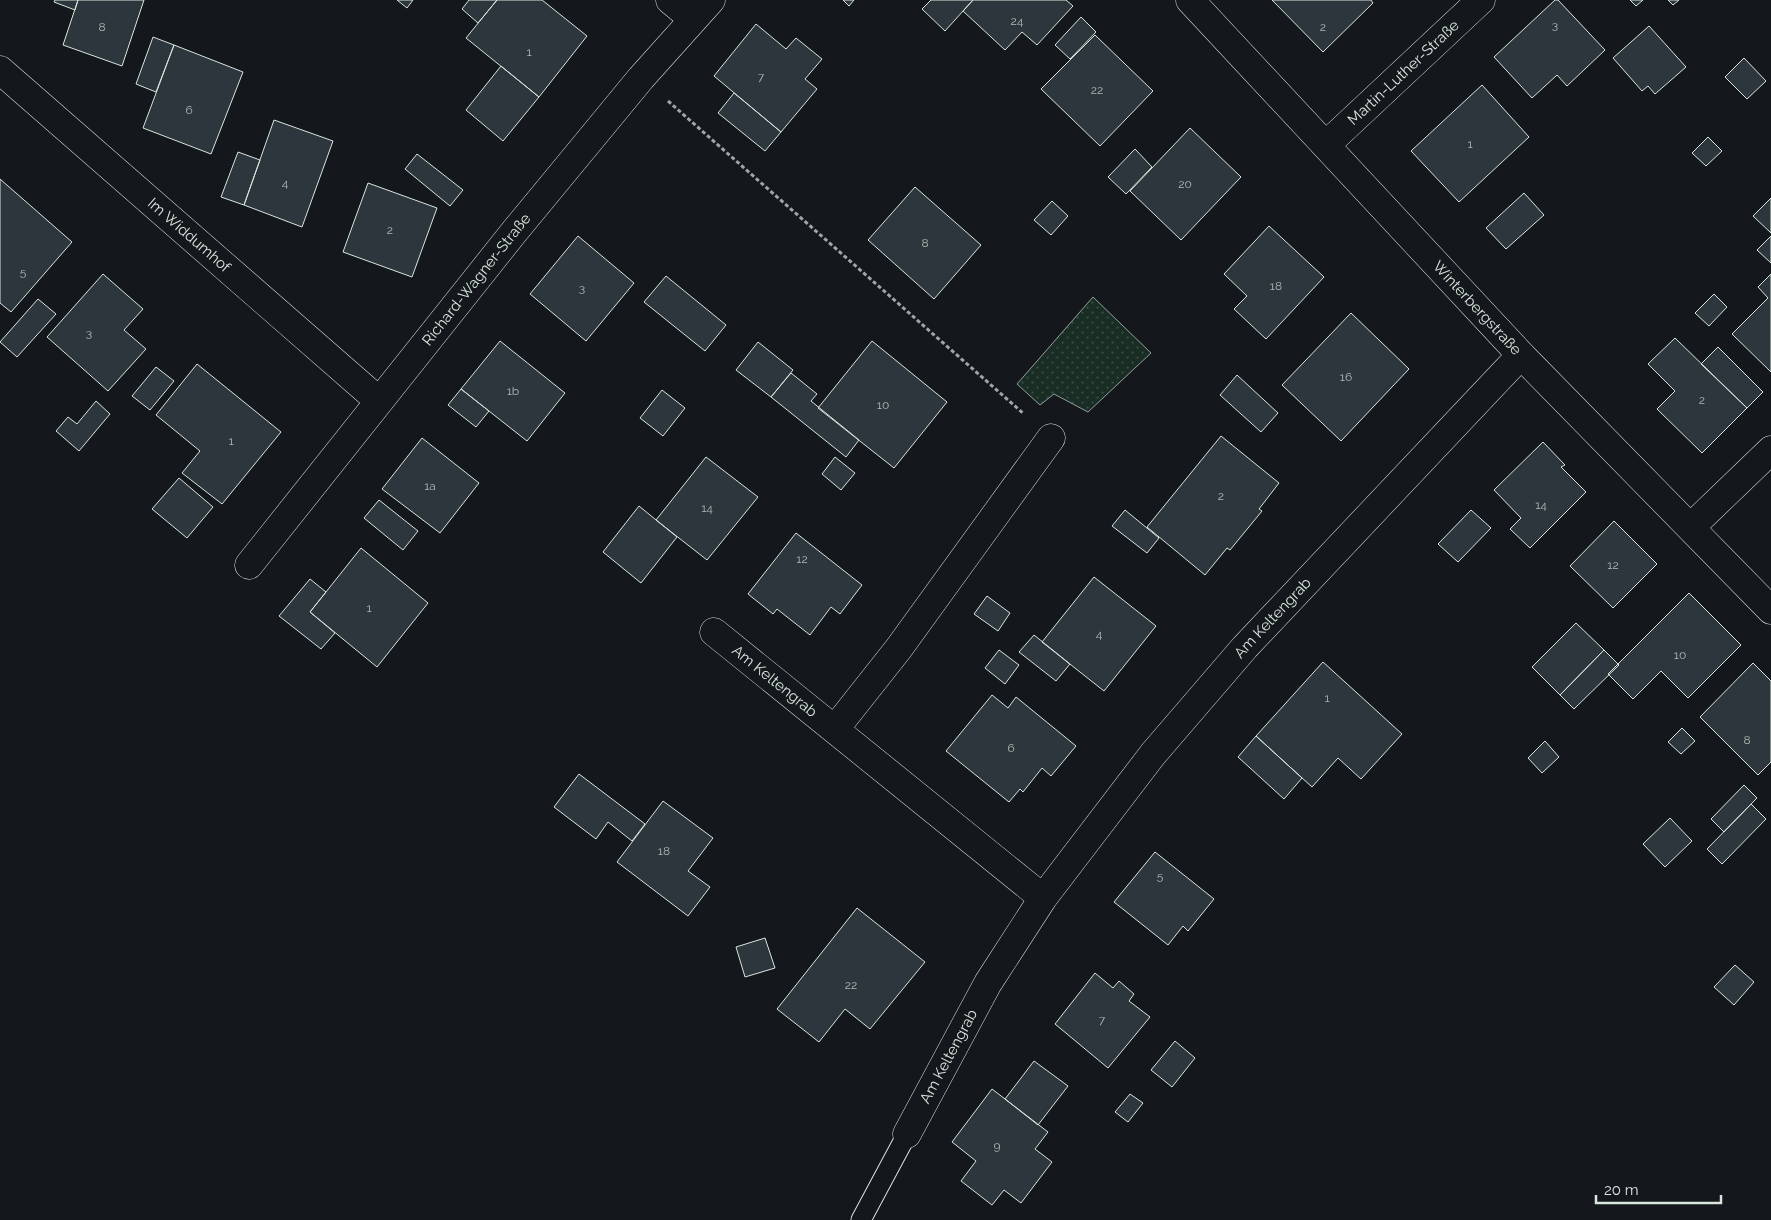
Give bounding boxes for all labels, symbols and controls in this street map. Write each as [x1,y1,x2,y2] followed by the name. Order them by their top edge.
[1011,14,1024,28] house number: 24
[1344,16,1463,129] street label: Martin-Luther-Straße
[1552,18,1558,32] house number: 3
[98,20,106,34] house number: 8
[1320,20,1326,34] house number: 2
[526,45,532,59] house number: 1
[758,70,765,84] house number: 7
[1091,83,1103,97] house number: 22
[185,103,193,117] house number: 6
[1467,137,1473,151] house number: 1
[282,176,289,190] house number: 4
[1178,177,1192,191] house number: 20
[144,194,235,277] street label: Im Widdumhof
[418,210,535,349] street label: Richard-Wagner-Straße
[387,223,393,237] house number: 2
[921,236,929,250] house number: 8
[1429,257,1525,359] street label: Winterbergstraße
[20,265,27,279] house number: 5
[1270,279,1282,293] house number: 18
[579,281,585,295] house number: 3
[86,326,92,340] house number: 3
[1340,370,1352,384] house number: 16
[507,384,519,398] house number: 1b
[1699,393,1705,407] house number: 2
[877,398,889,412] house number: 10
[228,434,234,448] house number: 1
[424,479,436,493] house number: 1a
[1218,489,1224,503] house number: 2
[1535,498,1547,512] house number: 14
[701,501,713,515] house number: 14
[796,552,808,566] house number: 12
[1607,558,1619,572] house number: 12
[1230,574,1315,662] street label: Am Keltengrab
[366,601,372,615] house number: 1
[1096,627,1103,641] house number: 4
[728,641,821,721] street label: Am Keltengrab
[1674,648,1686,662] house number: 10
[1324,691,1330,705] house number: 1
[1743,733,1751,747] house number: 8
[1007,741,1015,755] house number: 6
[658,844,670,858] house number: 18
[1157,869,1164,883] house number: 5
[845,978,857,992] house number: 22
[916,1006,981,1107] street label: Am Keltengrab
[1099,1013,1106,1027] house number: 7
[993,1139,1001,1153] house number: 9
[1596,1172,1721,1204] scale bar
[1604,1181,1639,1199] text: 20 m

